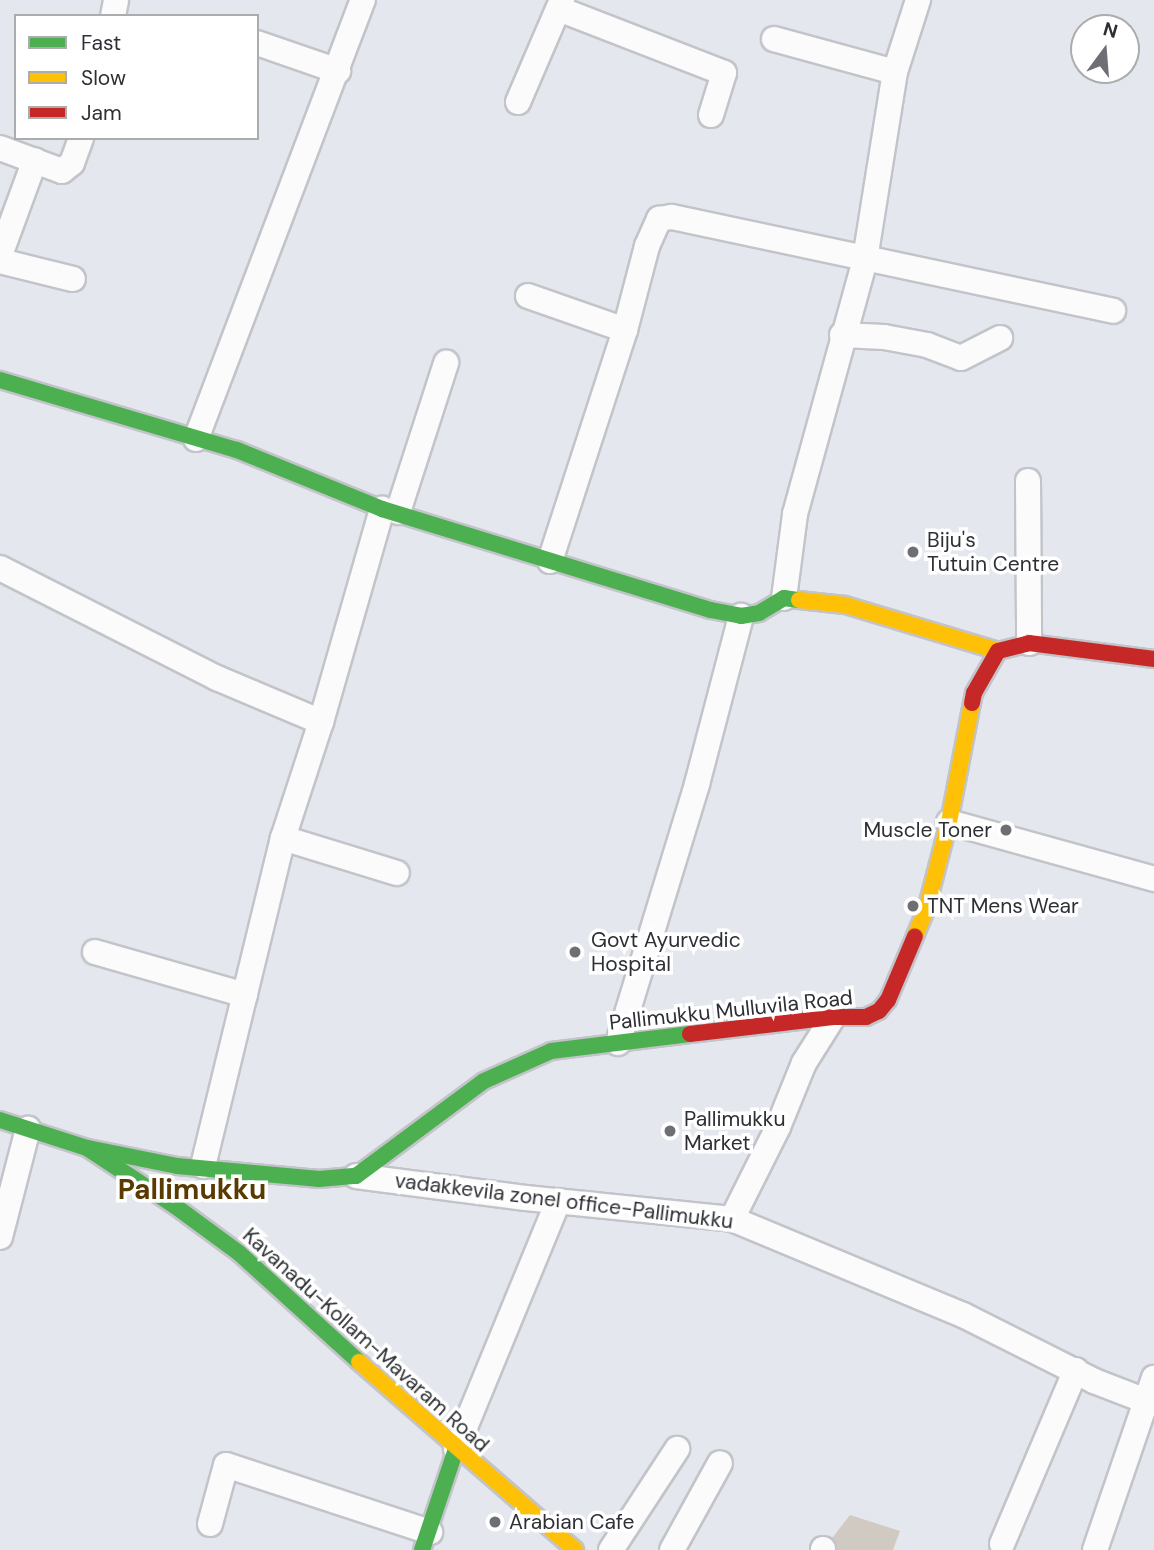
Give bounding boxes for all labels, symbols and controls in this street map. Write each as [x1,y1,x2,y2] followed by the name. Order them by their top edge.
[14,14,259,140] legend
[1070,14,1140,84] north arrow
[1100,16,1120,44] text: N
[81,29,121,57] text: Fast
[81,64,126,92] text: Slow
[81,99,122,127] text: Jam
[927,527,1059,577] place label: Biju's Tutuin Centre
[905,544,921,560] marker: Biju's Tutuin Centre
[863,817,992,843] place label: Muscle Toner
[998,822,1014,838] marker: Muscle Toner
[927,893,1079,919] place label: TNT Mens Wear
[905,898,921,914] marker: TNT Mens Wear
[591,927,741,977] place label: Govt Ayurvedic Hospital
[565,942,585,962] marker: Govt Ayurvedic Hospital
[608,985,854,1035] street label: Pallimukku Mulluvila Road
[684,1106,785,1156] place label: Pallimukku Market
[662,1123,678,1139] marker: Pallimukku Market
[393,1168,735,1234] street label: vadakkevila zonel office-Pallimukku
[118,1173,266,1207] district label: Pallimukku
[238,1223,494,1457] street label: Kavanadu-Kollam-Mavaram Road
[509,1509,635,1535] place label: Arabian Cafe
[487,1514,503,1530] marker: Arabian Cafe

